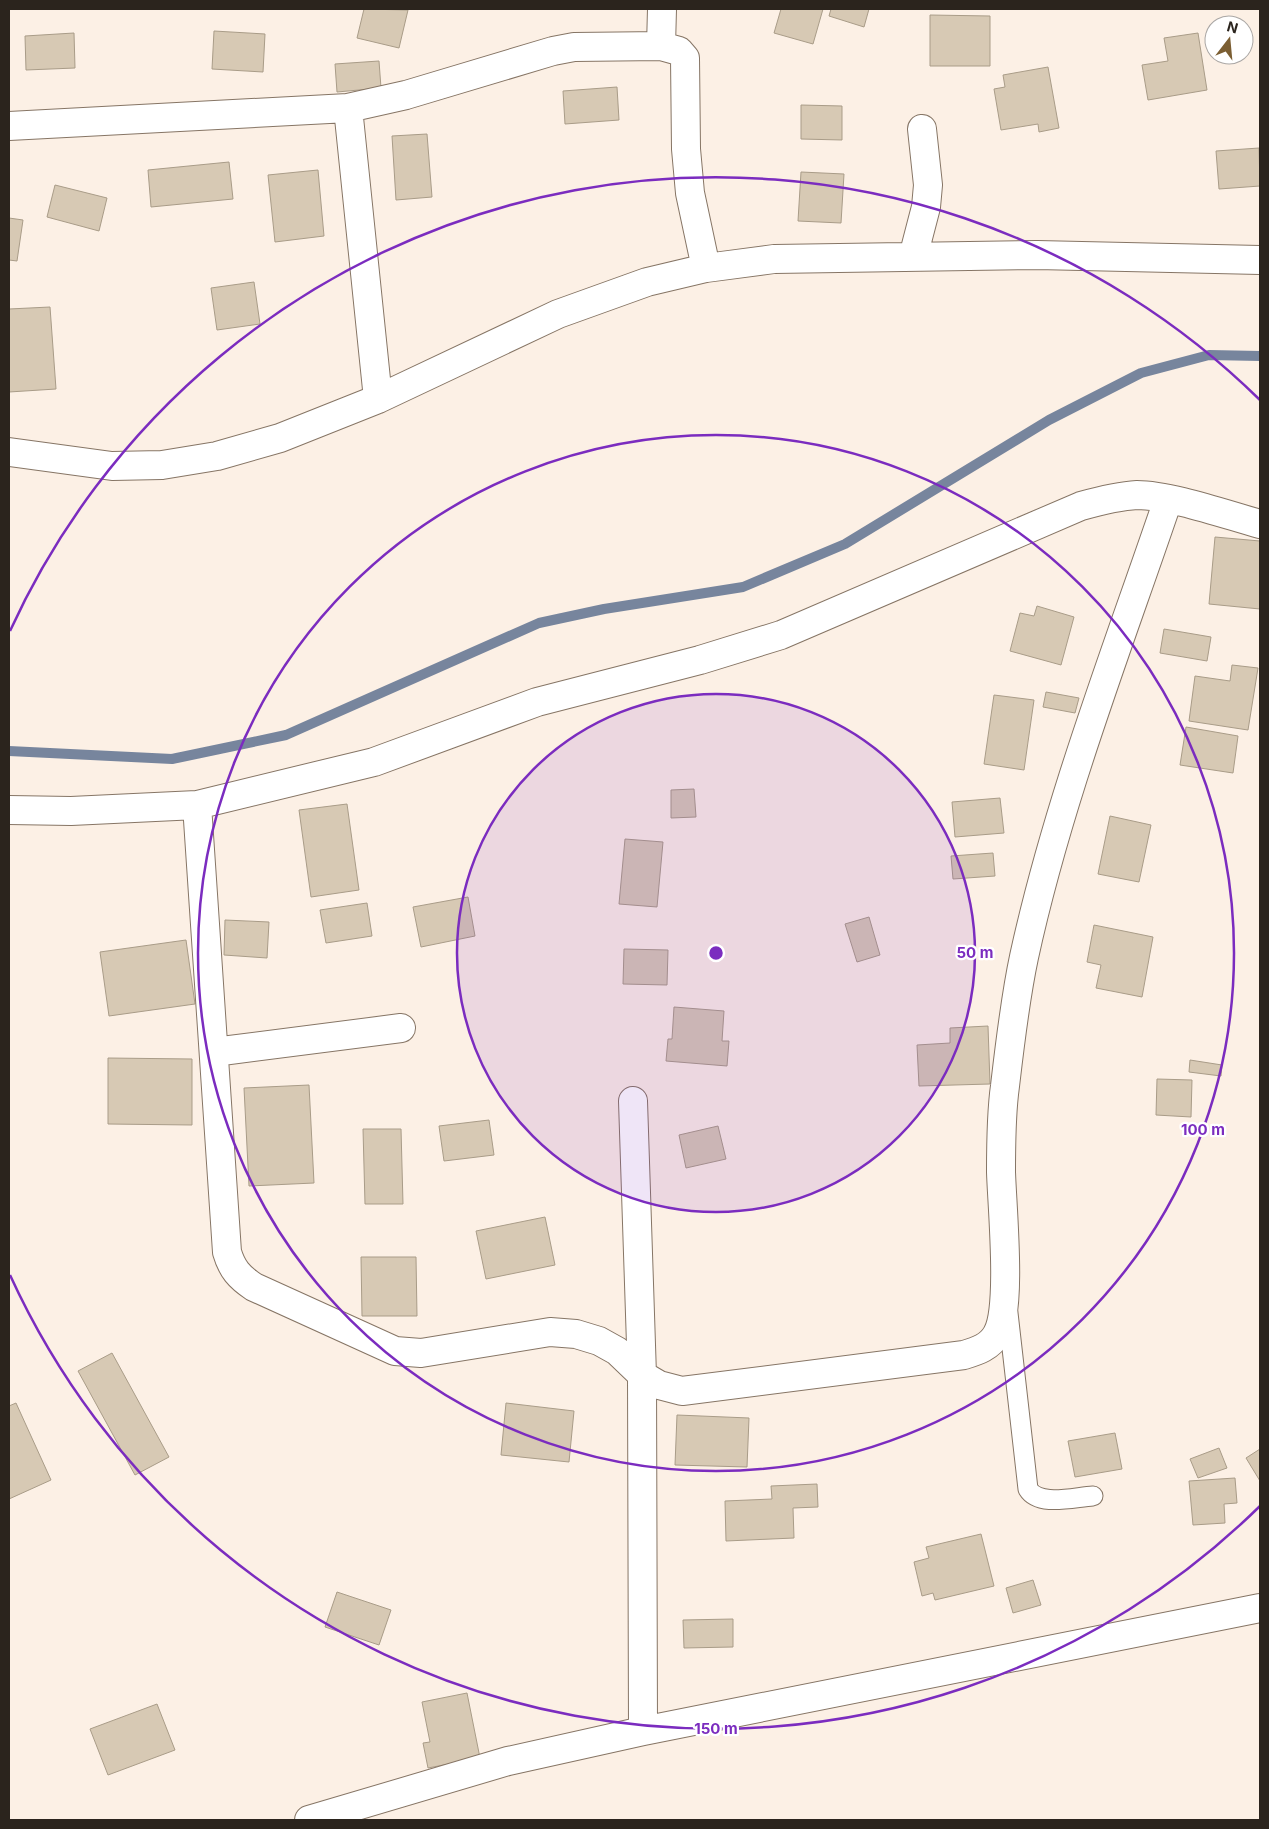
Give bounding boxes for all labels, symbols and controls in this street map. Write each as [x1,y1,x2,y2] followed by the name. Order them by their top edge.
[1204,15,1254,65] north arrow
[1225,17,1240,37] text: N
[957,943,993,962] text: 50 m
[707,944,725,962] centre of rings
[1181,1120,1225,1139] text: 100 m
[694,1719,738,1738] text: 150 m

